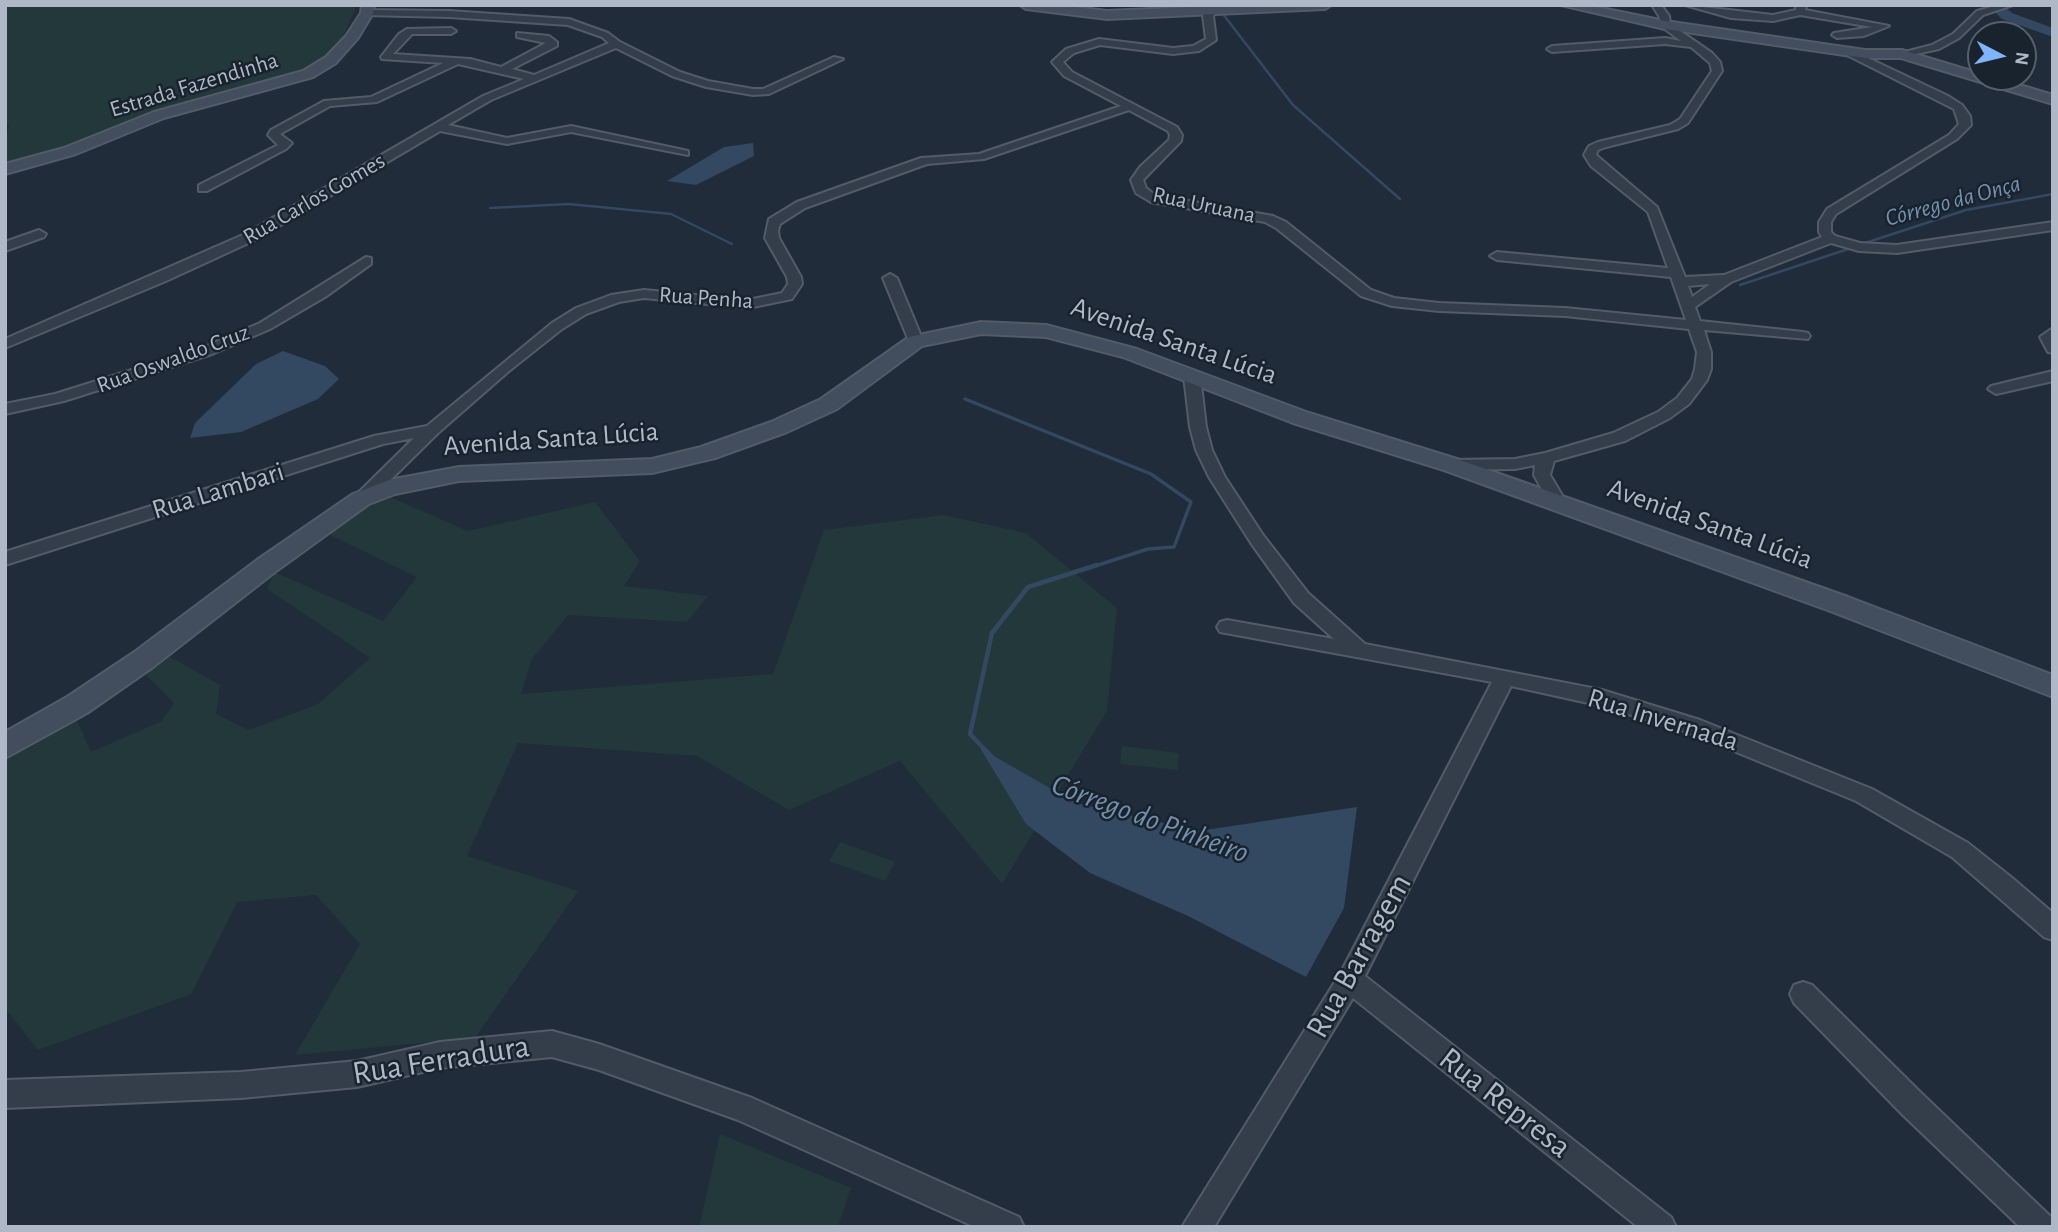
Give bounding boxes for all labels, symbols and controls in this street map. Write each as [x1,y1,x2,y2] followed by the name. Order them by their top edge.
[1967,21,2037,91] north arrow
[106,46,282,124] street label: Estrada Fazendinha
[2011,51,2032,66] text: N
[238,147,390,251] street label: Rua Carlos Gomes
[1882,169,2024,233] water label: Córrego da Onça
[1150,181,1258,229] street label: Rua Uruana
[658,281,754,315] street label: Rua Penha
[1066,290,1282,392] street label: Avenida Santa Lúcia
[93,319,253,399] street label: Rua Oswaldo Cruz
[442,415,660,463] street label: Avenida Santa Lúcia
[148,455,288,527] street label: Rua Lambari
[1603,471,1817,577] street label: Avenida Santa Lúcia
[1583,681,1743,759] street label: Rua Invernada
[1047,767,1253,871] water label: Córrego do Pinheiro
[1298,867,1420,1045] street label: Rua Barragem
[350,1026,532,1094] street label: Rua Ferradura
[1431,1039,1579,1167] street label: Rua Represa

